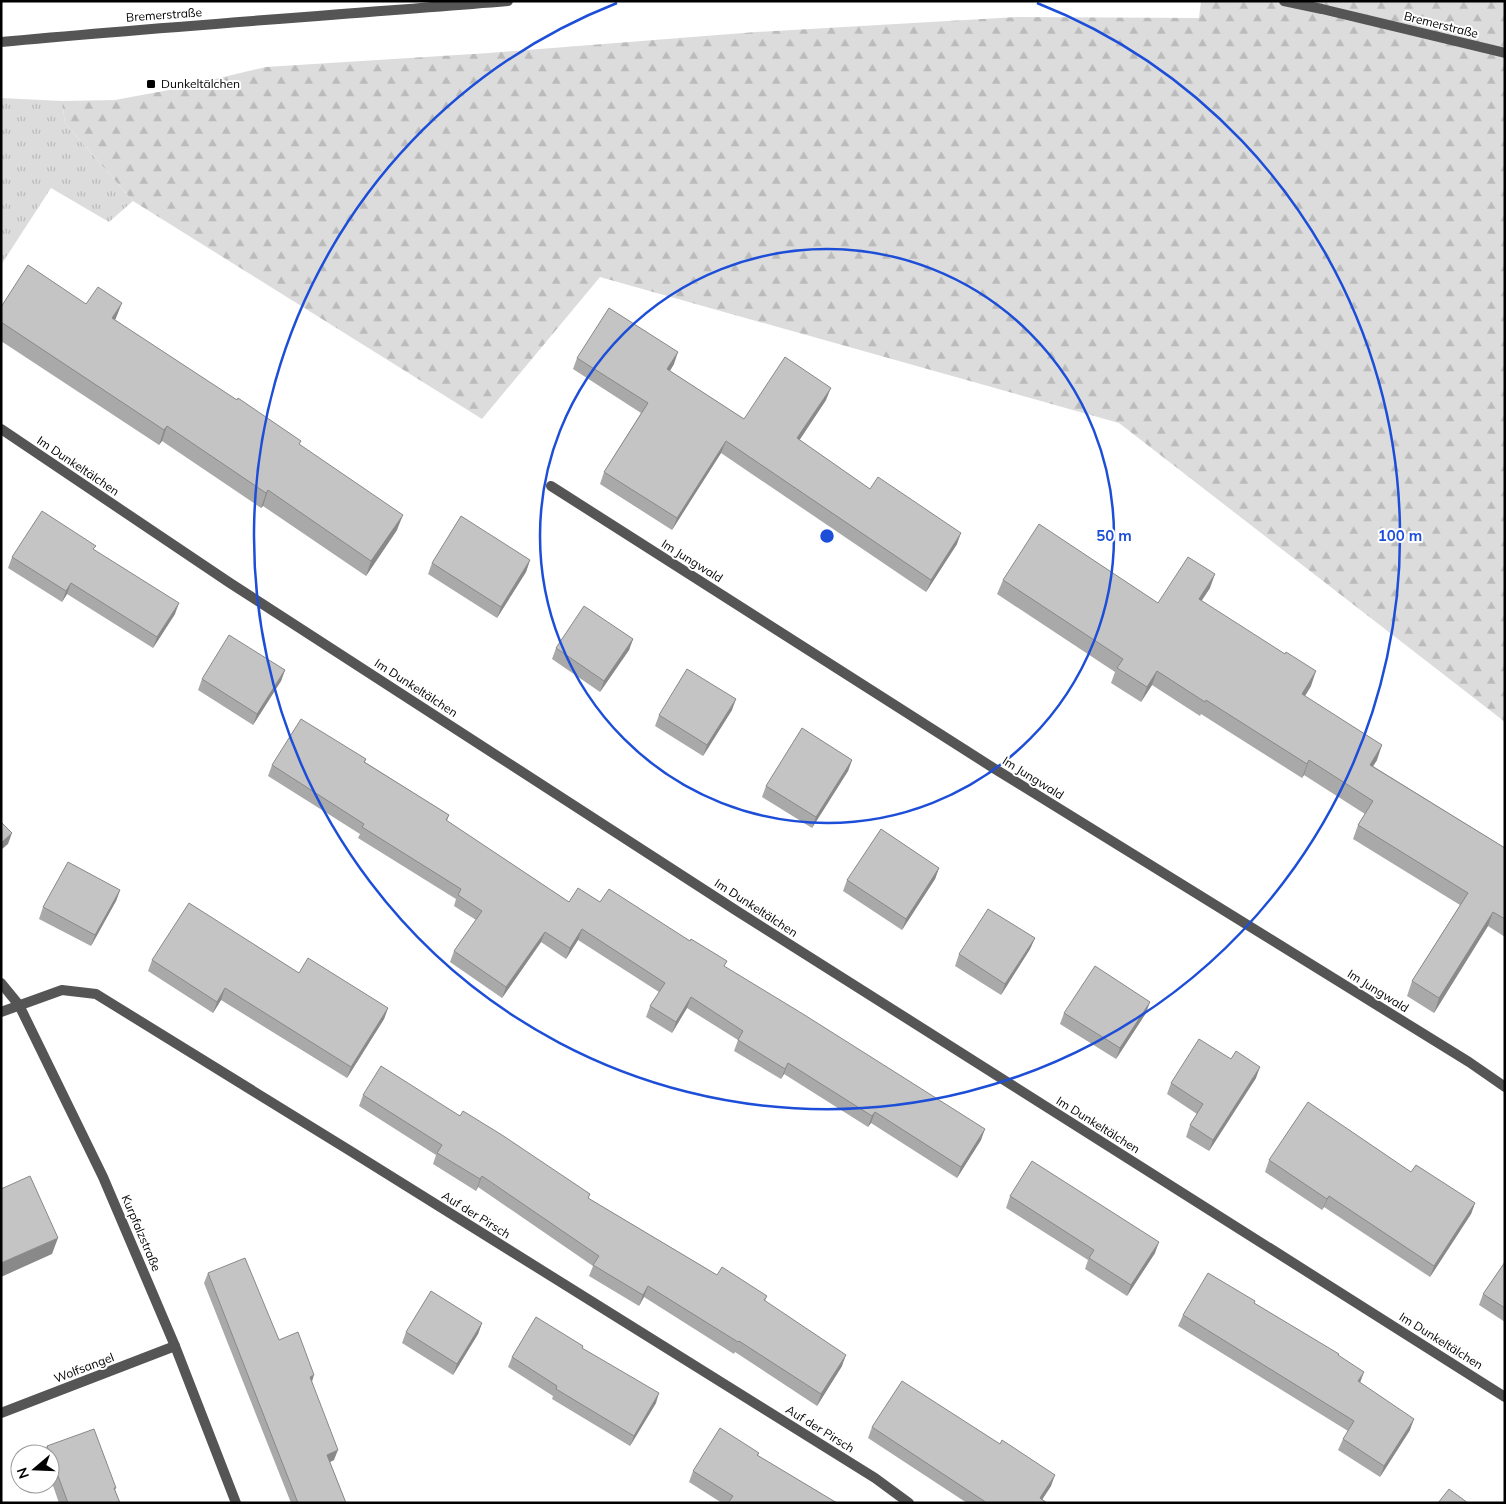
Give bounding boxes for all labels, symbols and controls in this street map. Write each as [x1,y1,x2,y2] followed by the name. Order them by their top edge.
[126,4,202,25] street label: Bremerstraße
[1402,8,1480,41] street label: Bremerstraße
[161,76,240,91] place label: Dunkeltälchen
[145,78,157,90] marker: Dunkeltälchen
[34,433,122,499] street label: Im Dunkeltälchen
[1096,526,1132,545] text: 50 m
[1378,526,1422,545] text: 100 m
[818,527,836,545] centre of rings
[659,536,726,585] street label: Im Jungwald
[372,655,461,720] street label: Im Dunkeltälchen
[1000,753,1067,802] street label: Im Jungwald
[712,875,801,940] street label: Im Dunkeltälchen
[1345,966,1412,1015] street label: Im Jungwald
[1054,1093,1143,1156] street label: Im Dunkeltälchen
[439,1188,513,1242] street label: Auf der Pirsch
[119,1192,164,1273] street label: Kurpfalzstraße
[1397,1309,1486,1372] street label: Im Dunkeltälchen
[52,1349,116,1386] street label: Wolfsangel
[783,1402,857,1456] street label: Auf der Pirsch
[10,1444,60,1494] north arrow
[12,1465,33,1481] text: N

